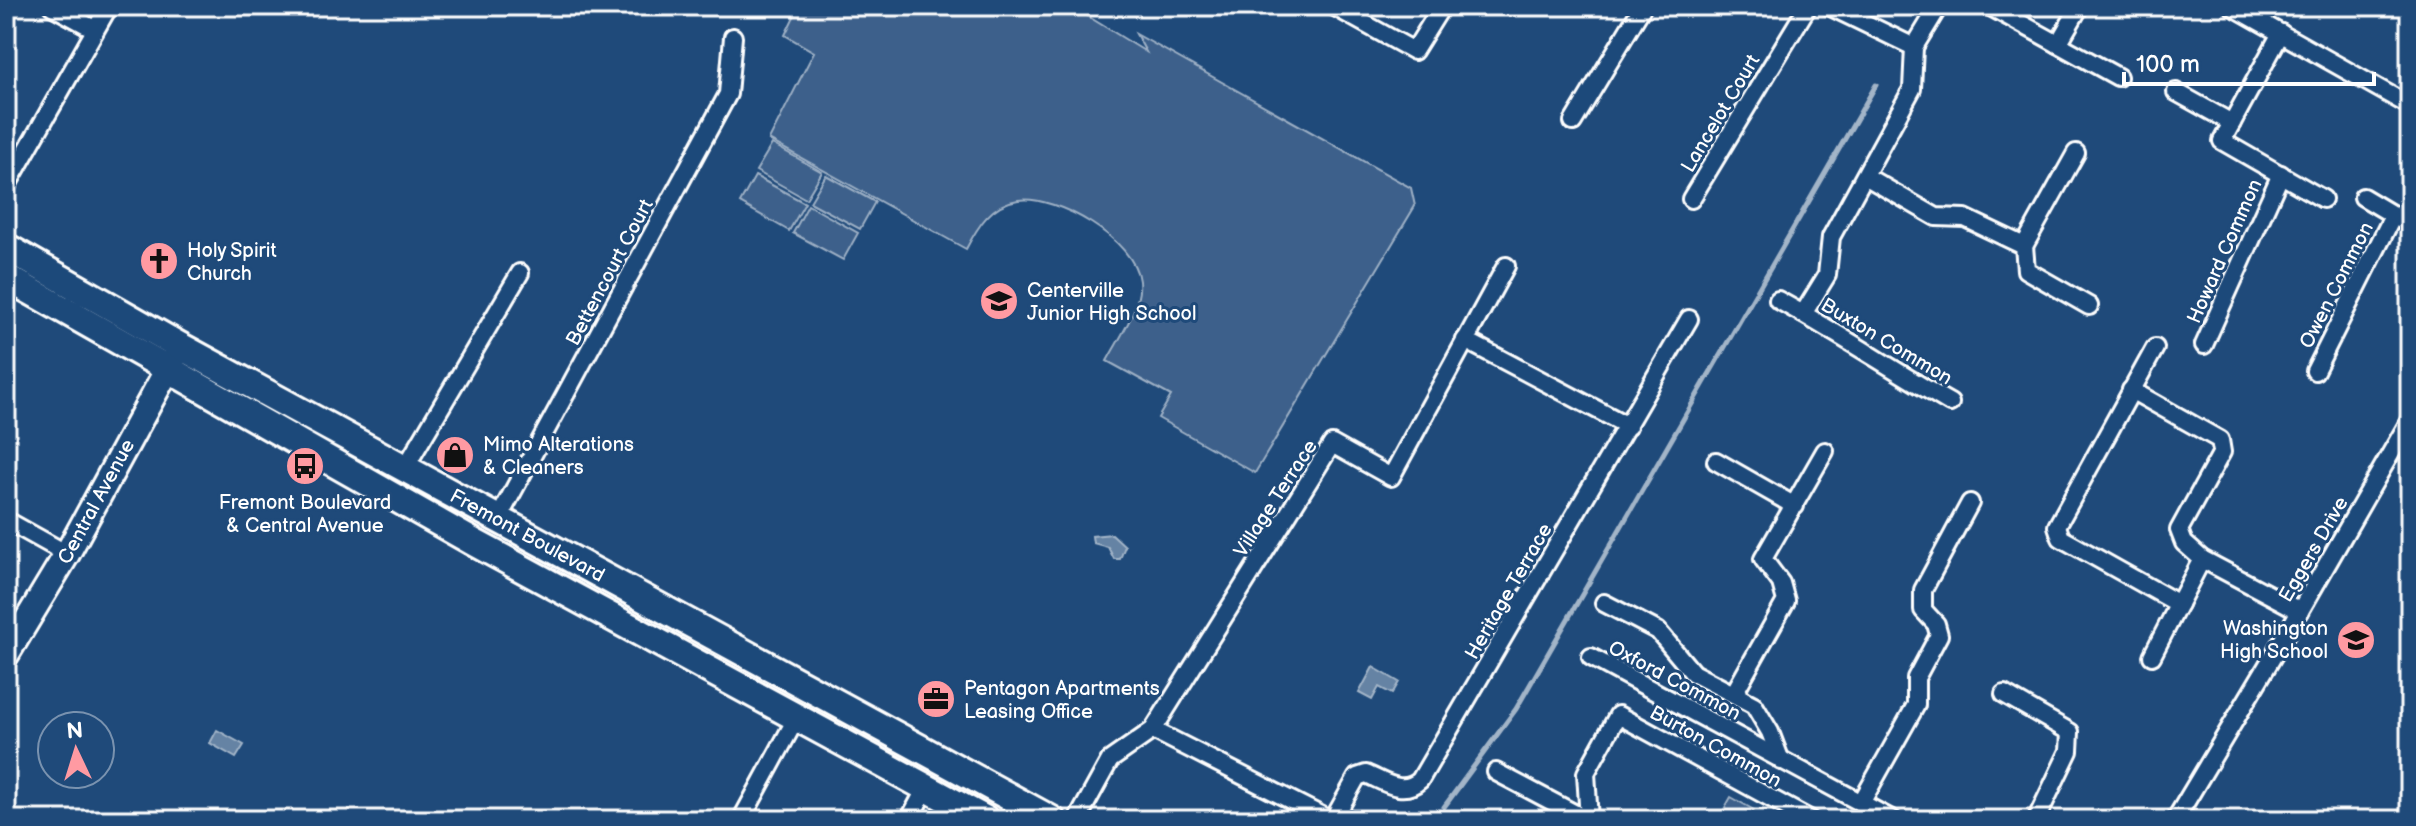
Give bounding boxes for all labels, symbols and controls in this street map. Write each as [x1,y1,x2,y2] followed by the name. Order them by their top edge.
[2124,36,2374,86] scale bar
[1676,50,1765,177] street label: Lancelot Court
[2136,50,2200,79] text: 100 m
[2182,176,2267,327] street label: Howard Common
[561,195,659,350] street label: Bettencourt Court
[2295,218,2379,353] street label: Owen Common
[187,239,277,286] place label: Holy Spirit Church
[138,240,180,282] church icon: Holy Spirit Church
[1027,279,1196,326] place label: Centerville Junior High School
[978,280,1020,322] school or university icon: Centerville Junior High School
[1816,293,1957,391] street label: Buxton Common
[483,433,634,480] place label: Mimo Alterations & Cleaners
[434,434,476,476] shop icon: Mimo Alterations & Cleaners
[53,435,140,569] street label: Central Avenue
[1229,435,1323,562] street label: Village Terrace
[284,445,326,487] bus stop icon: Fremont Boulevard & Central Avenue
[446,484,609,588] street label: Fremont Boulevard
[219,491,391,538] place label: Fremont Boulevard & Central Avenue
[2274,492,2354,606] street label: Eggers Drive
[1460,519,1558,664] street label: Heritage Terrace
[2220,617,2328,664] place label: Washington High School
[2335,619,2377,661] school or university icon: Washington High School
[1604,636,1745,726] street label: Oxford Common
[964,677,1160,724] place label: Pentagon Apartments Leasing Office
[915,678,957,720] office icon: Pentagon Apartments Leasing Office
[1645,701,1786,793] street label: Burton Common
[36,710,116,790] north arrow
[66,718,84,746] text: N

